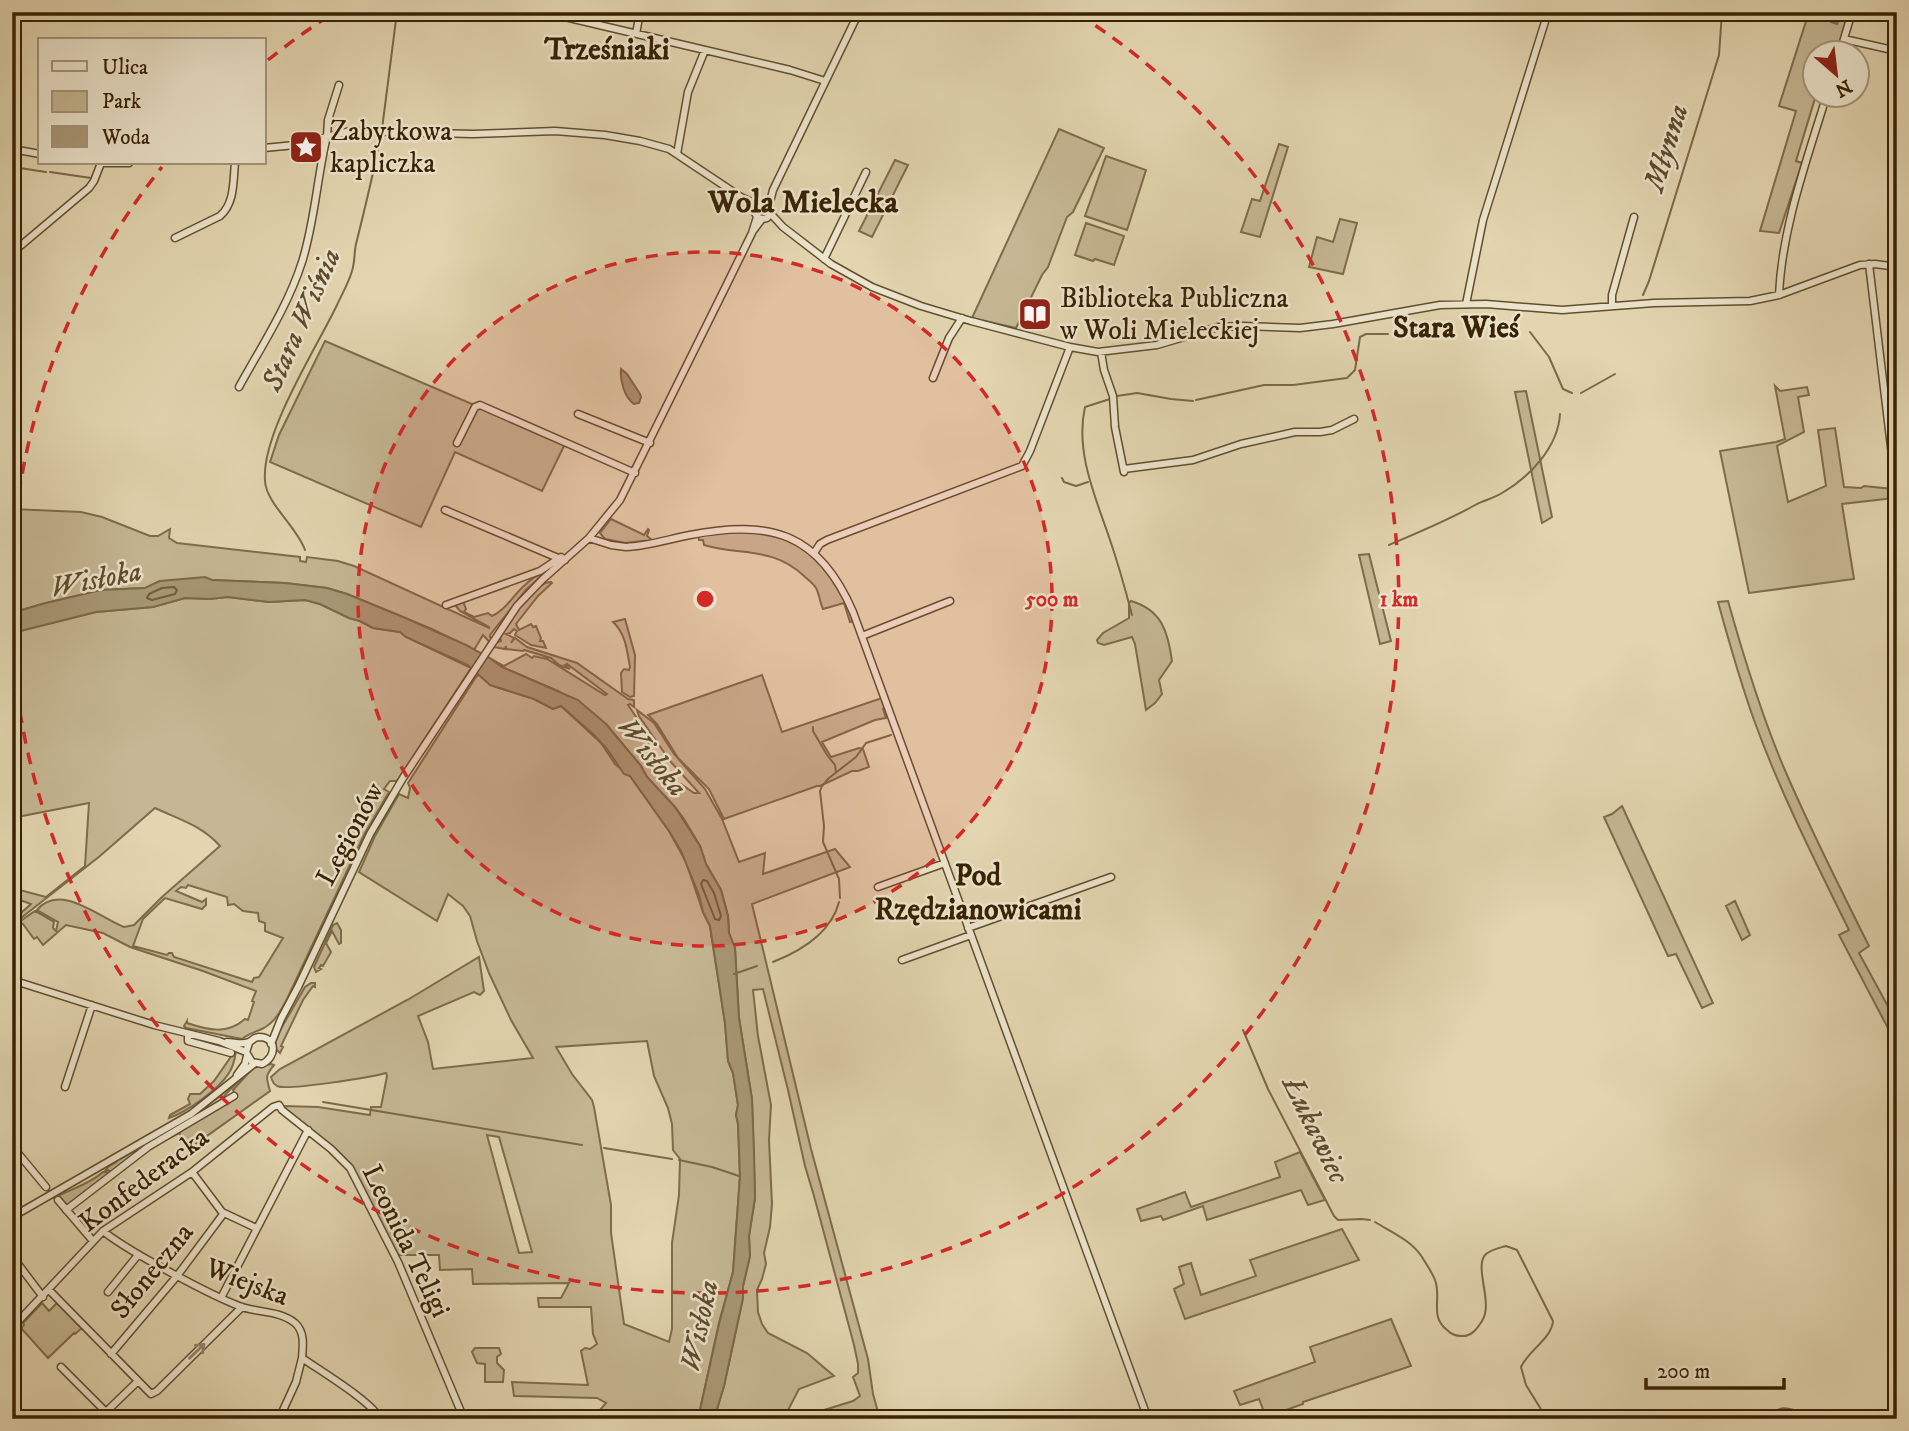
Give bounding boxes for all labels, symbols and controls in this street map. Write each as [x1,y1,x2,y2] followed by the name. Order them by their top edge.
[543,32,670,69] district label: Trześniaki
[38,38,266,164] legend
[1800,38,1870,108] north arrow
[102,55,148,81] text: Ulica
[1831,74,1856,102] text: N
[102,89,142,115] text: Park
[1636,100,1698,198] water label: Młynna
[330,114,452,181] place label: Zabytkowa kapliczka
[101,125,150,151] text: Woda
[287,128,325,166] place icon: Zabytkowa kapliczka
[707,183,898,223] district label: Wola Mielecka
[254,243,350,398] water label: Stara Wiśnia
[1059,281,1289,348] place label: Biblioteka Publiczna w Woli Mieleckiej
[1016,295,1054,333] library icon: Biblioteka Publiczna w Woli Mieleckiej
[1393,310,1521,347] district label: Stara Wieś
[47,553,145,607] water label: Wisłoka
[693,587,717,611] centre of rings
[1024,587,1079,613] text: 500 m
[1380,587,1418,613] text: 1 km
[609,709,695,805] water label: Wisłoka
[308,776,392,892] street label: Legionów
[875,858,1082,929] district label: Pod Rzędzianowicami
[1272,1069,1357,1191] water label: Łukawiec
[72,1120,216,1240] street label: Konfederacka
[354,1159,458,1323] street label: Leonida Teligi
[103,1216,201,1326] street label: Słoneczna
[200,1250,294,1314] street label: Wiejska
[672,1277,728,1375] water label: Wisłoka
[188,1343,205,1360] one-way arrow
[1646,1347,1785,1391] scale bar
[1657,1359,1710,1385] text: 200 m

